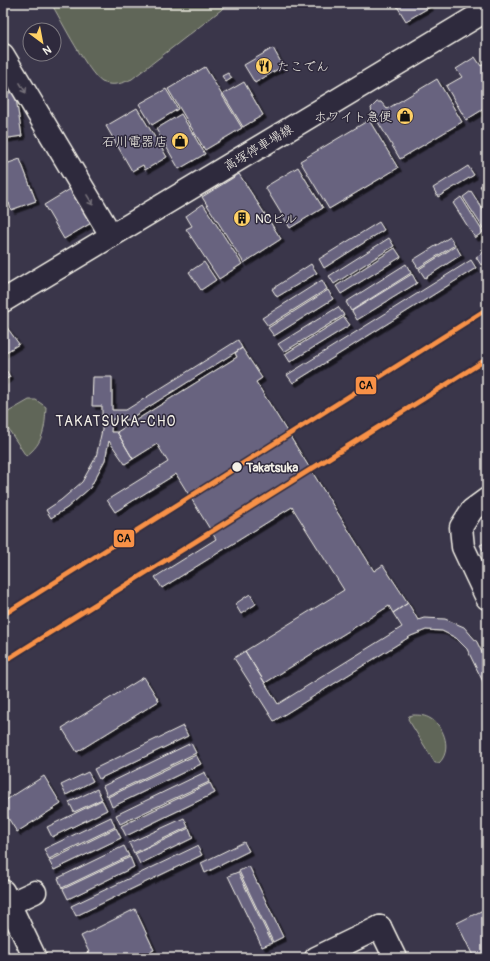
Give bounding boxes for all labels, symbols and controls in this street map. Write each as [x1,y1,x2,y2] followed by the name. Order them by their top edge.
[22,22,62,62] north arrow
[40,43,54,58] text: N
[254,56,274,76] restaurant icon: たこでん
[277,59,329,75] place label: たこでん
[19,82,27,93] one-way arrow
[395,106,415,126] shop icon: ホワイト急便
[314,109,392,125] place label: ホワイト急便
[221,120,297,175] street label: 高塚停車場線
[170,131,190,151] shop icon: 石川電器店
[102,134,167,150] place label: 石川電器店
[86,194,94,206] one-way arrow
[232,208,252,228] building icon: NCビル
[255,211,298,227] place label: NCビル
[355,376,377,395] line badge: CA
[359,379,374,392] text: CA
[56,413,176,430] district label: TAKATSUKA-CHO
[230,460,244,474] marker: Takatsuka
[245,460,298,476] place label: Takatsuka
[113,529,135,548] line badge: CA
[117,532,132,545] text: CA

